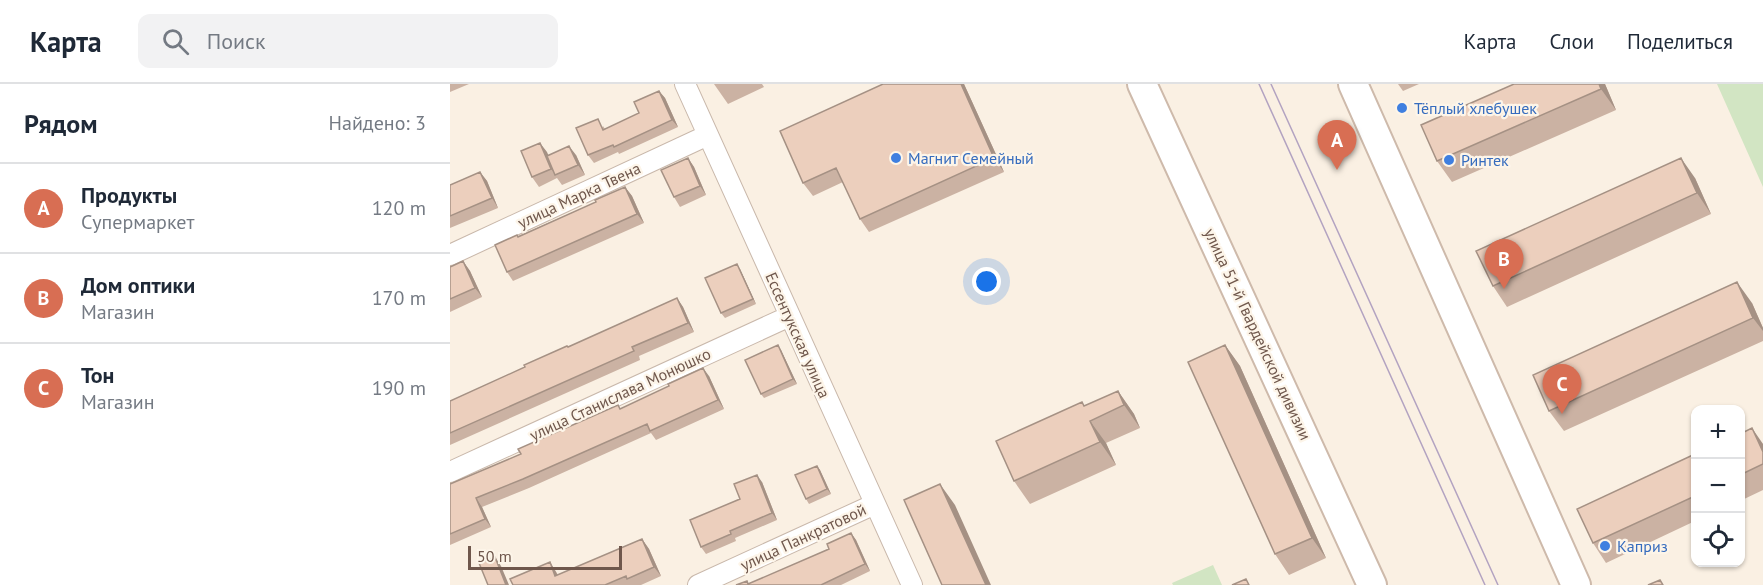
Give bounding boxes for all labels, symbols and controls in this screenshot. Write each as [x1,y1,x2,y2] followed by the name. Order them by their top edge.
[138,14,558,68] search box
[30,23,102,60] text: Карта
[159,25,192,58] icon: search
[207,27,266,55] text: Поиск
[1463,28,1516,55] text: Карта
[1549,28,1594,55] text: Слои
[1627,28,1733,55] text: Поделиться
[1414,98,1537,118] place label: Тёплый хлебушек
[1395,101,1409,115] marker: Тёплый хлебушек
[24,107,98,140] text: Рядом
[329,110,426,136] text: Найдено: 3
[1318,120,1356,170] pin: A
[908,148,1034,168] place label: Магнит Семейный
[1461,150,1509,170] place label: Ринтек
[889,151,903,165] marker: Магнит Семейный
[1442,153,1456,167] marker: Ринтек
[514,158,644,232] street label: улица Марка Твена
[81,181,177,209] text: Продукты
[37,195,50,221] text: A
[372,195,426,221] text: 120 m
[81,209,194,235] text: Супермаркет
[1200,225,1316,443] street label: улица 51-й Гвардейской дивизии
[1484,240,1524,289] pin: B
[972,267,1001,296] your location
[761,269,835,401] street label: Ессентукская улица
[81,271,195,299] text: Дом оптики
[38,285,49,311] text: B
[372,285,426,311] text: 170 m
[81,299,155,325] text: Магазин
[526,343,714,445] street label: улица Станислава Монюшко
[81,361,114,389] text: Тон
[1542,364,1582,414] pin: C
[38,375,49,401] text: C
[372,375,426,401] text: 190 m
[81,389,155,415] text: Магазин
[1691,405,1745,567] map controls
[1691,405,1745,459] button: +
[1691,459,1745,513] button: −
[737,499,869,575] street label: улица Панкратовой
[1691,513,1745,567] button: locate
[1617,536,1668,556] place label: Каприз
[1598,539,1612,553] marker: Каприз
[468,543,622,570] scale bar
[477,546,512,566] text: 50 m

